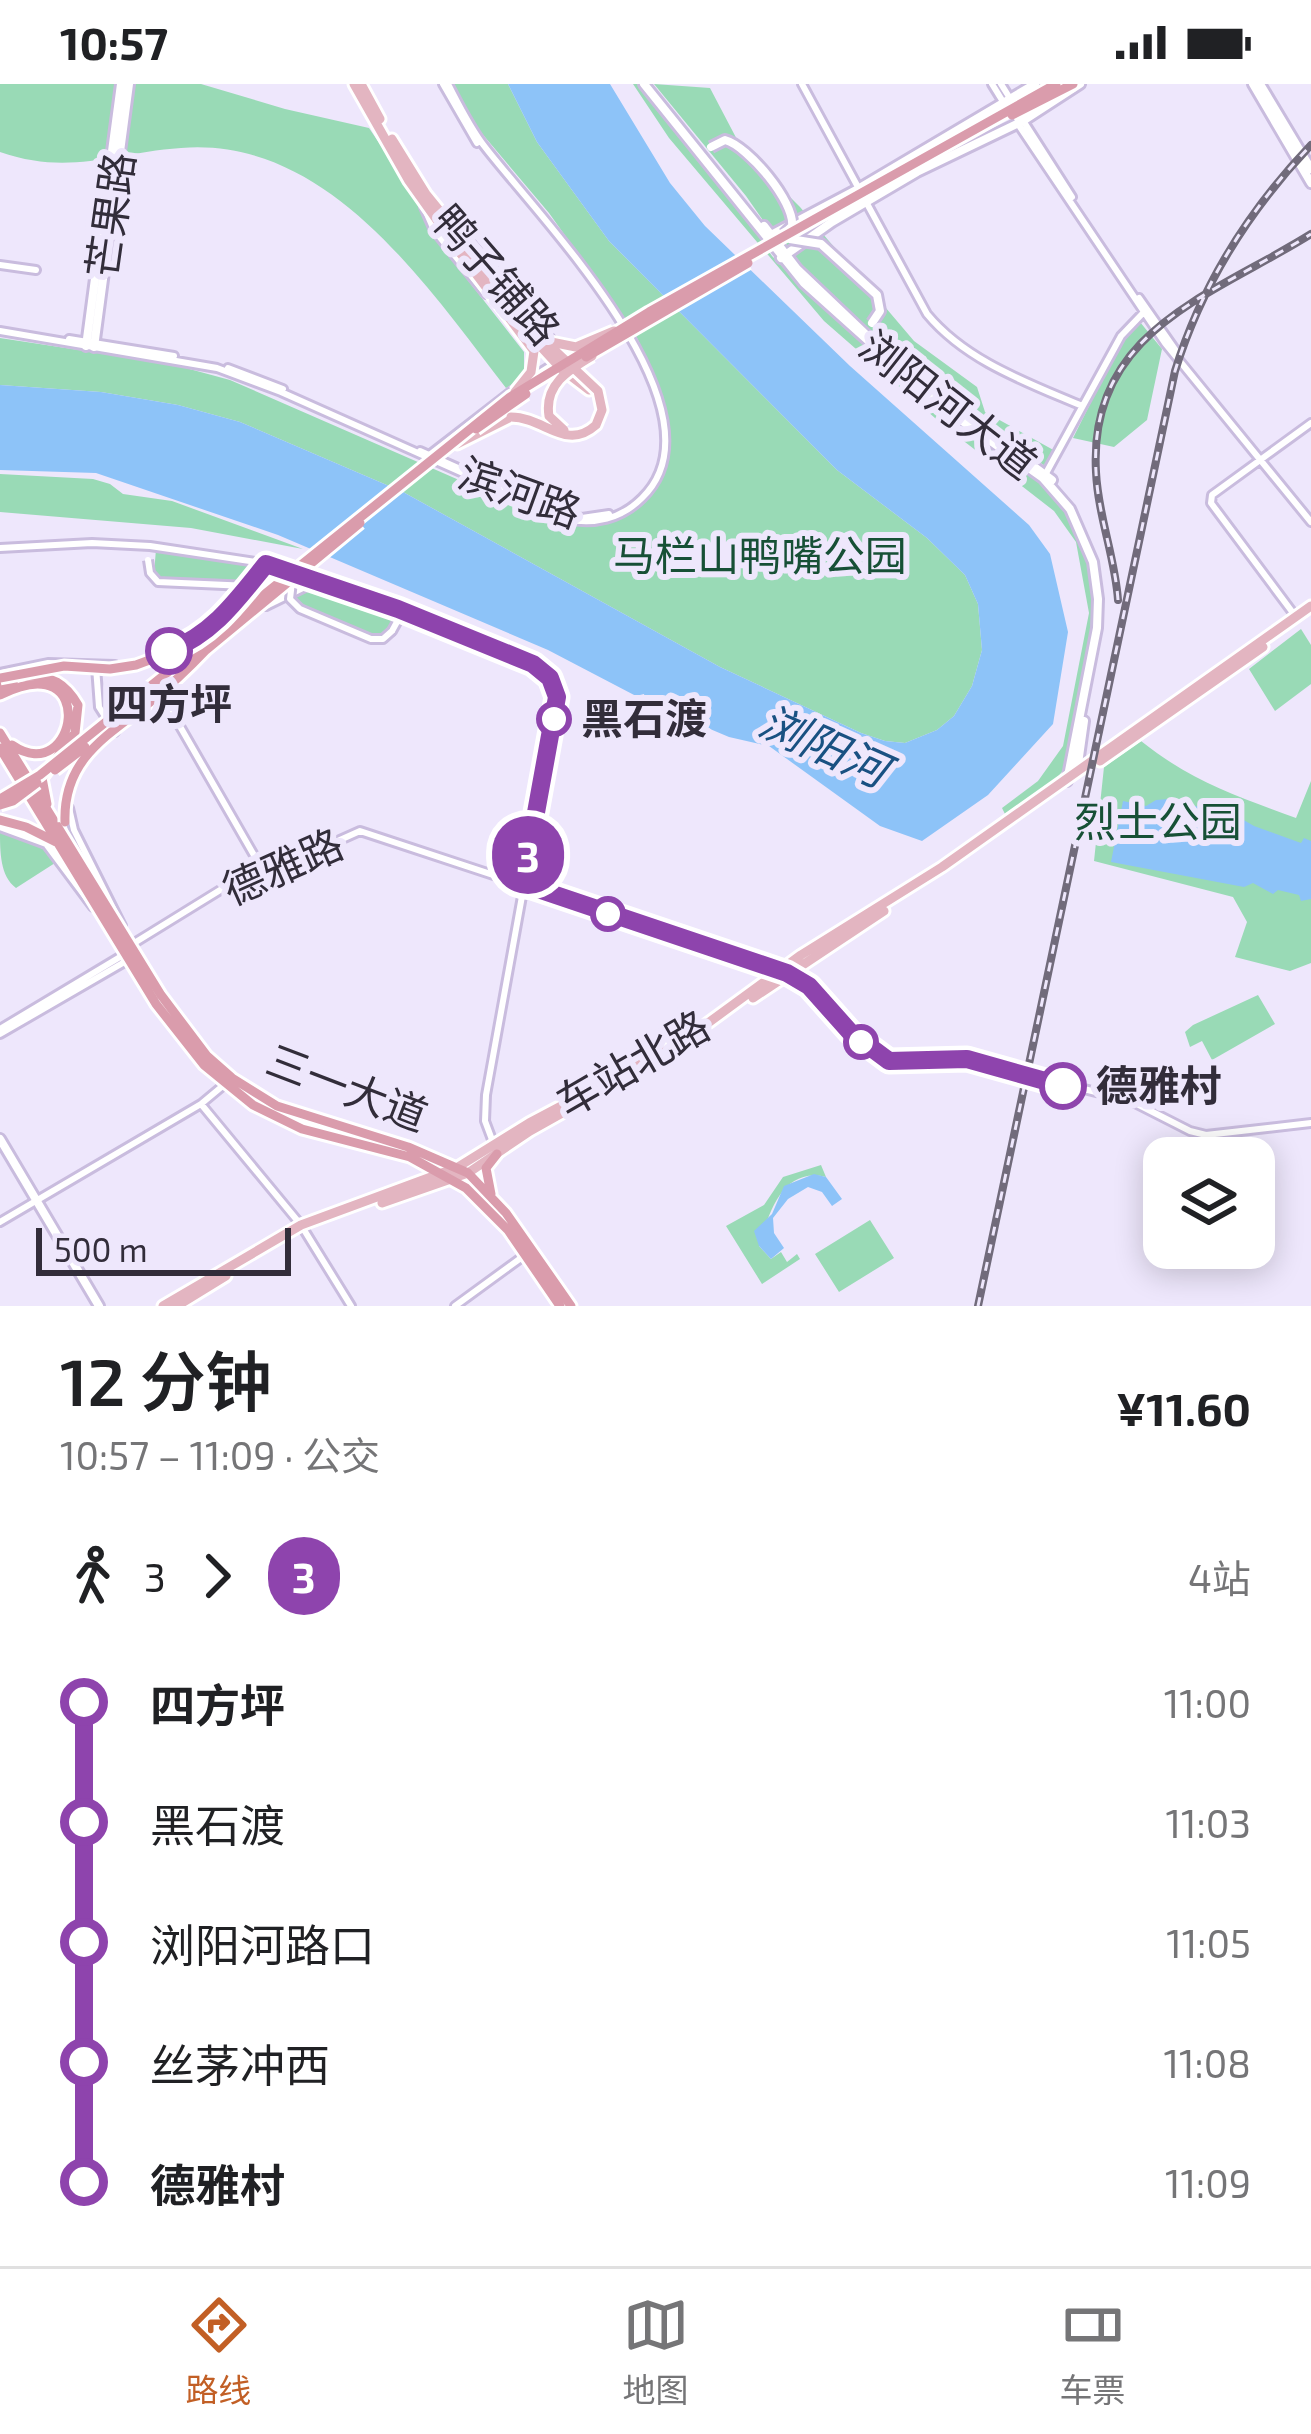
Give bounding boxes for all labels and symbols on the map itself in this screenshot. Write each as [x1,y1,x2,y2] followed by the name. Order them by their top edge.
[75,149,143,281] street label: 芒果路
[424,194,571,353] street label: 鸭子铺路
[851,319,1047,488] street label: 浏阳河大道
[453,446,588,536] street label: 滨河路
[613,529,907,579] park label: 马栏山鸭嘴公园
[147,629,191,673] marker: 四方坪
[106,677,232,727] place label: 四方坪
[581,692,707,742] place label: 黑石渡
[752,692,905,800] water label: 浏阳河
[538,703,570,735] marker: 黑石渡
[1074,795,1242,845] park label: 烈士公园
[489,816,567,894] line badge: 3
[214,817,350,914] street label: 德雅路
[592,898,624,930] unlabelled marker
[547,999,717,1126] street label: 车站北路
[845,1026,877,1058] unlabelled marker
[260,1033,435,1140] street label: 三一大道
[1096,1059,1222,1109] place label: 德雅村
[1041,1064,1085,1108] marker: 德雅村
[36,1222,291,1275] scale bar

